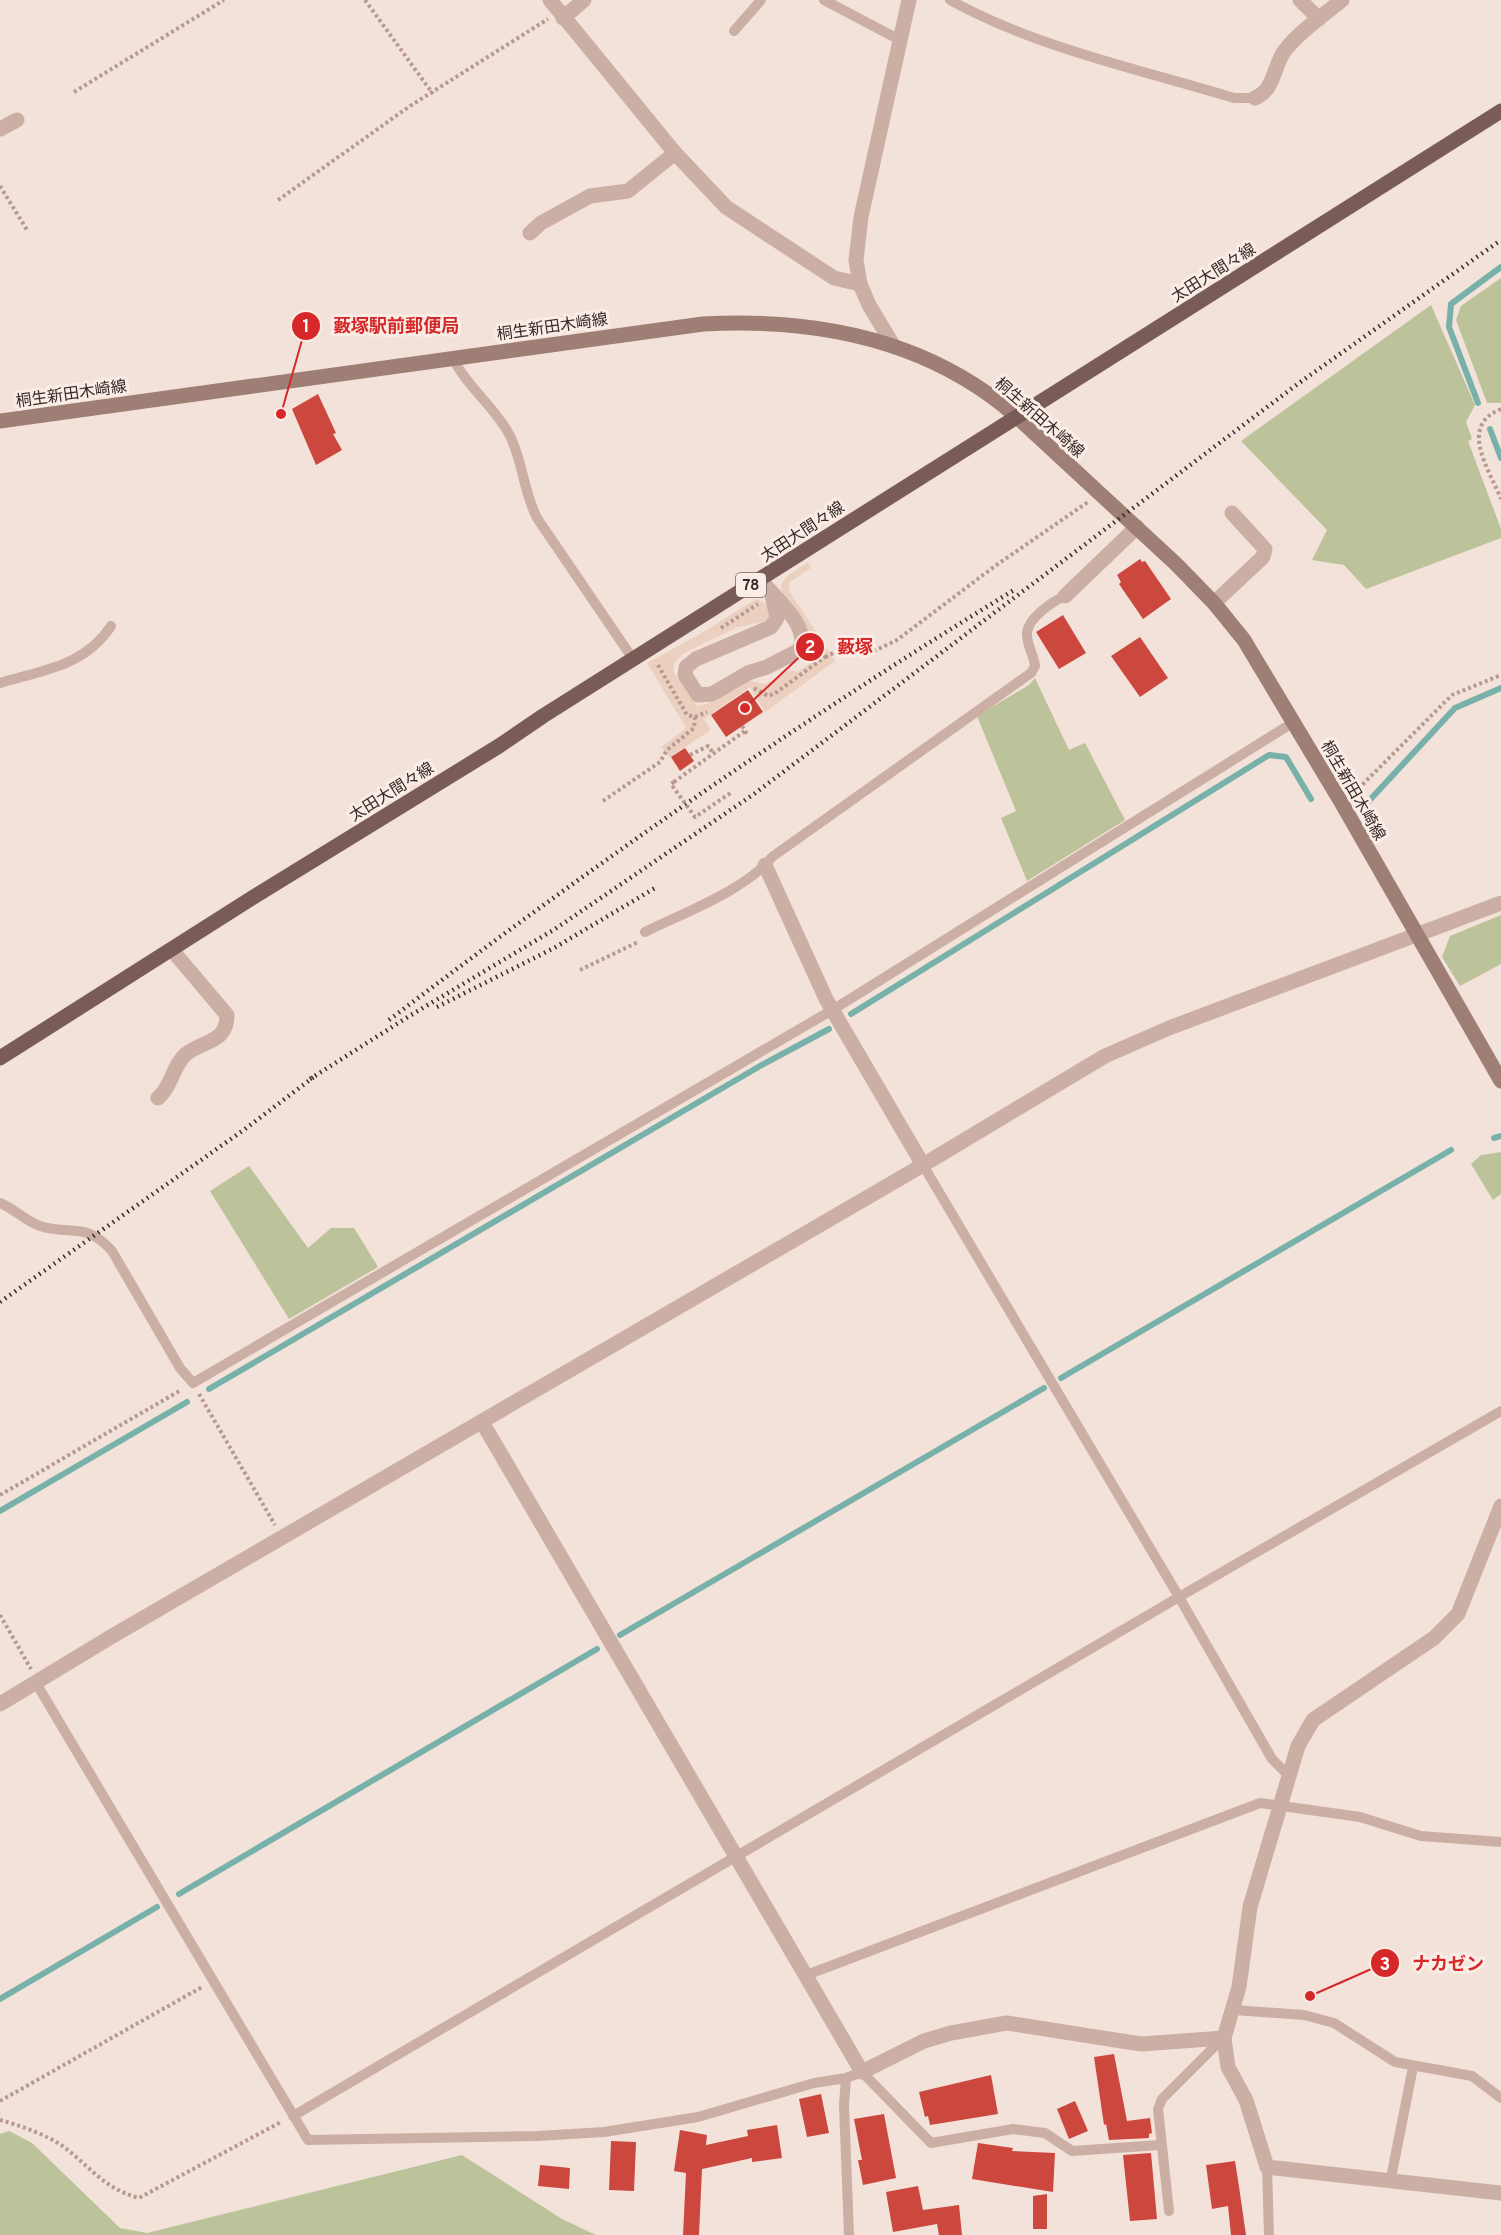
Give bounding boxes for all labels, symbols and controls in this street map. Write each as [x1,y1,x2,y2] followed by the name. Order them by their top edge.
[1168,240,1260,308] street label: 太田大間々線
[291,308,471,344] callout: 藪塚駅前郵便局
[495,310,609,346] street label: 桐生新田木崎線
[302,316,310,339] text: 1
[333,316,459,339] text: 藪塚駅前郵便局
[990,374,1088,463] street label: 桐生新田木崎線
[14,377,128,413] street label: 桐生新田木崎線
[757,498,849,567] street label: 太田大間々線
[736,573,766,597] road number: 78
[795,629,885,665] callout: 藪塚
[804,637,816,660] text: 2
[837,637,873,660] text: 藪塚
[1316,737,1389,845] street label: 桐生新田木崎線
[346,759,438,827] street label: 太田大間々線
[1370,1945,1496,1981] callout: ナカゼン
[1380,1954,1390,1977] text: 3
[1412,1954,1484,1977] text: ナカゼン

